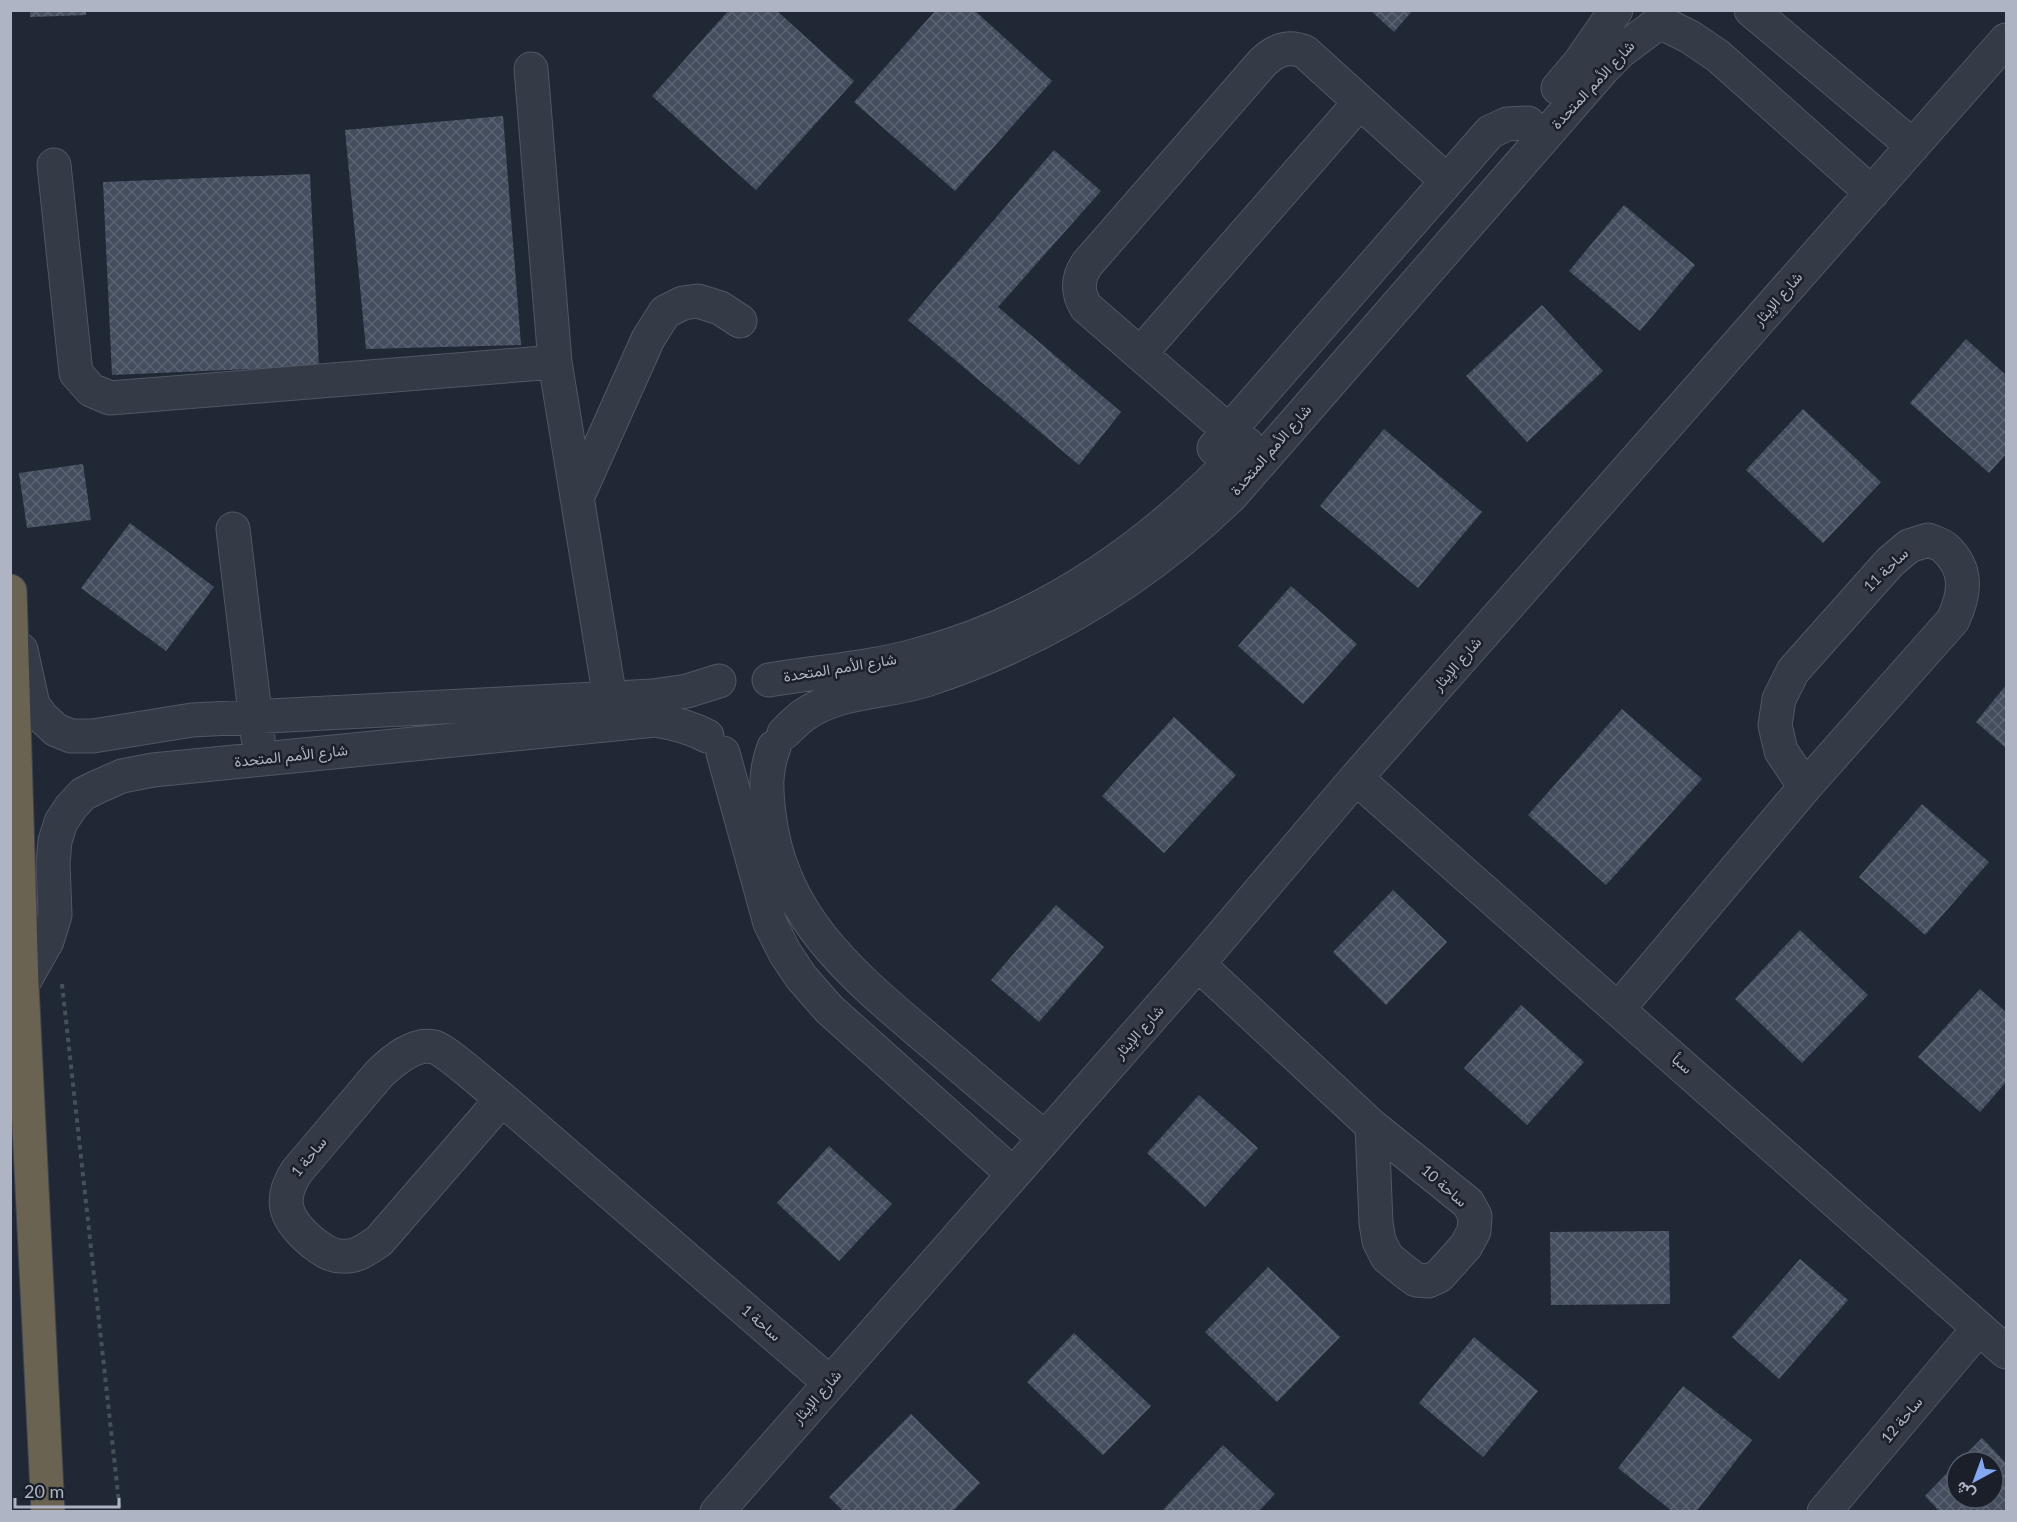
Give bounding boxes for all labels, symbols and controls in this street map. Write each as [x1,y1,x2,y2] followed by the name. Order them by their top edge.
[1547,36,1640,134] street label: شارع الأمم المتحدة
[1748,268,1808,332] street label: شارع الإيثار
[1226,400,1317,500] street label: شارع الأمم المتحدة
[1859,544,1911,595] street label: ساحة 11
[1427,633,1487,697] street label: شارع الإيثار
[782,649,898,688] street label: شارع الأمم المتحدة
[233,740,349,773] street label: شارع الأمم المتحدة
[1109,1001,1169,1064] street label: شارع الإيثار
[1668,1050,1697,1078] street label: سبأ
[287,1133,330,1180] street label: ساحة 1
[1418,1160,1471,1210] street label: ساحة 10
[738,1300,785,1344] street label: ساحة 1
[787,1366,847,1430] street label: شارع الإيثار
[1877,1392,1926,1446] street label: ساحة 12
[1945,1450,2005,1510] north arrow
[15,1471,118,1509] scale bar
[1951,1477,1979,1505] text: ش
[24,1480,64,1502] text: 20 m

